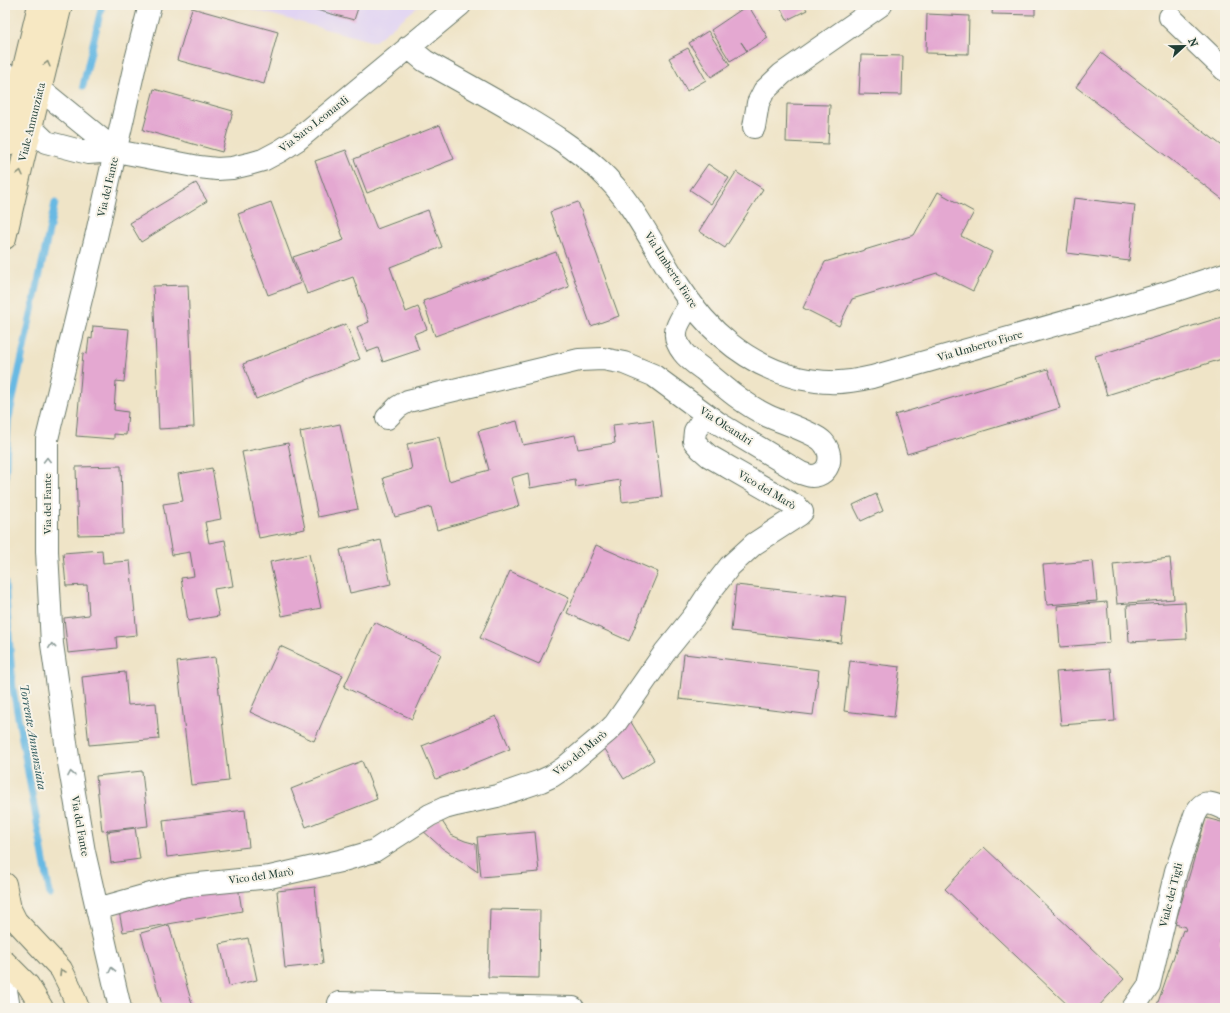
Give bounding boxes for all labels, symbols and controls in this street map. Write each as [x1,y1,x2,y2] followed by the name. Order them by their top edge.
[1164,26,1204,66] north arrow
[1185,36,1201,49] text: N
[42,60,50,67] one-way arrow
[16,80,48,164] street label: Viale Annunziata
[276,93,352,156] street label: Via Saro Leonardi
[95,155,121,219] street label: Via del Fante
[15,170,23,176] one-way arrow
[641,229,701,311] street label: Via Umberto Fiore
[935,327,1025,365] street label: Via Umberto Fiore
[696,404,755,448] street label: Via Oleandri
[43,457,51,463] one-way arrow
[735,467,799,513] street label: Vico del Marò
[41,473,54,536] street label: Via del Fante
[48,643,57,649] one-way arrow
[17,683,49,791] water label: Torrente Annunziata
[550,727,610,779] street label: Vico del Marò
[67,771,76,777] one-way arrow
[68,794,92,858] street label: Via del Fante
[1156,861,1185,929] street label: Viale dei Tigli
[227,865,295,887] street label: Vico del Marò
[108,967,116,973] one-way arrow
[60,969,67,976] one-way arrow

